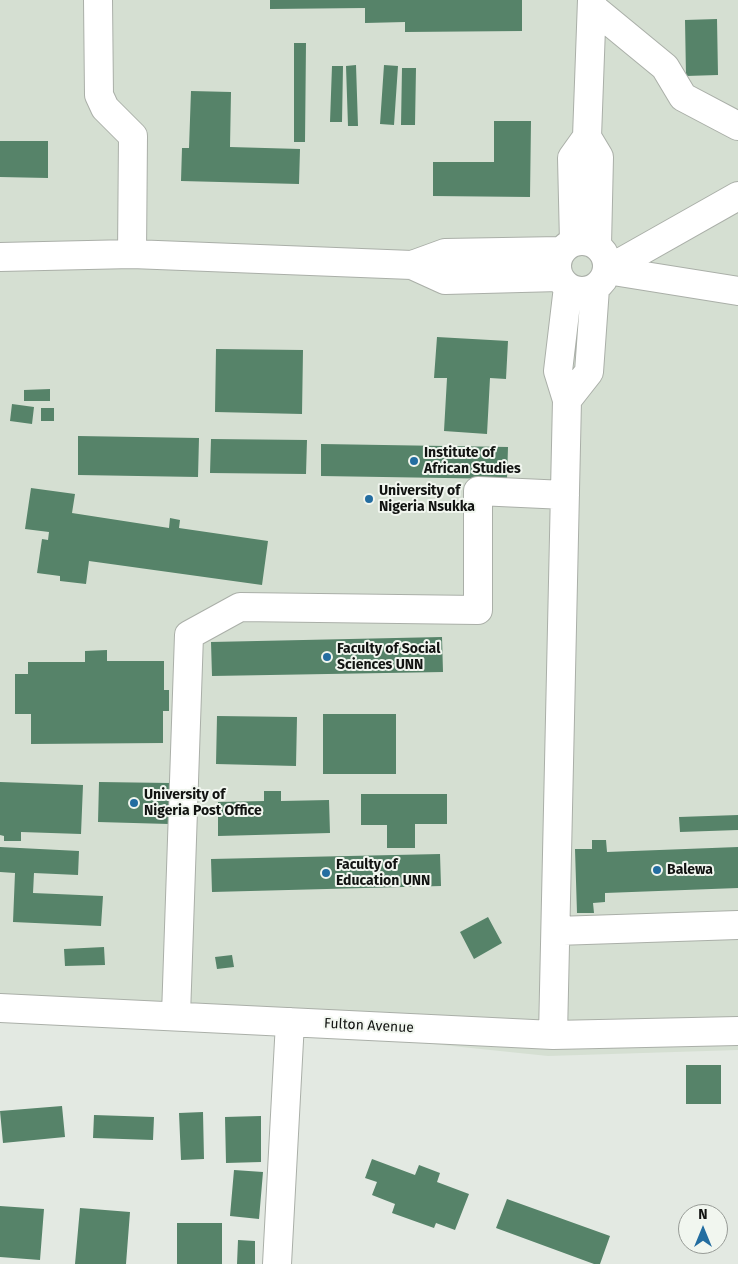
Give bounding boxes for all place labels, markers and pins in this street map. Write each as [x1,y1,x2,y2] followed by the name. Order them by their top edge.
[424,445,521,478] place label: Institute of African Studies
[408,455,420,467] marker: Institute of African Studies
[379,483,475,516] place label: University of Nigeria Nsukka
[363,493,375,505] marker: University of Nigeria Nsukka
[337,641,440,674] place label: Faculty of Social Sciences UNN
[321,651,333,663] marker: Faculty of Social Sciences UNN
[144,787,262,820] place label: University of Nigeria Post Office
[128,797,140,809] marker: University of Nigeria Post Office
[336,857,430,890] place label: Faculty of Education UNN
[667,862,713,878] place label: Balewa
[651,864,663,876] marker: Balewa
[320,867,332,879] marker: Faculty of Education UNN

